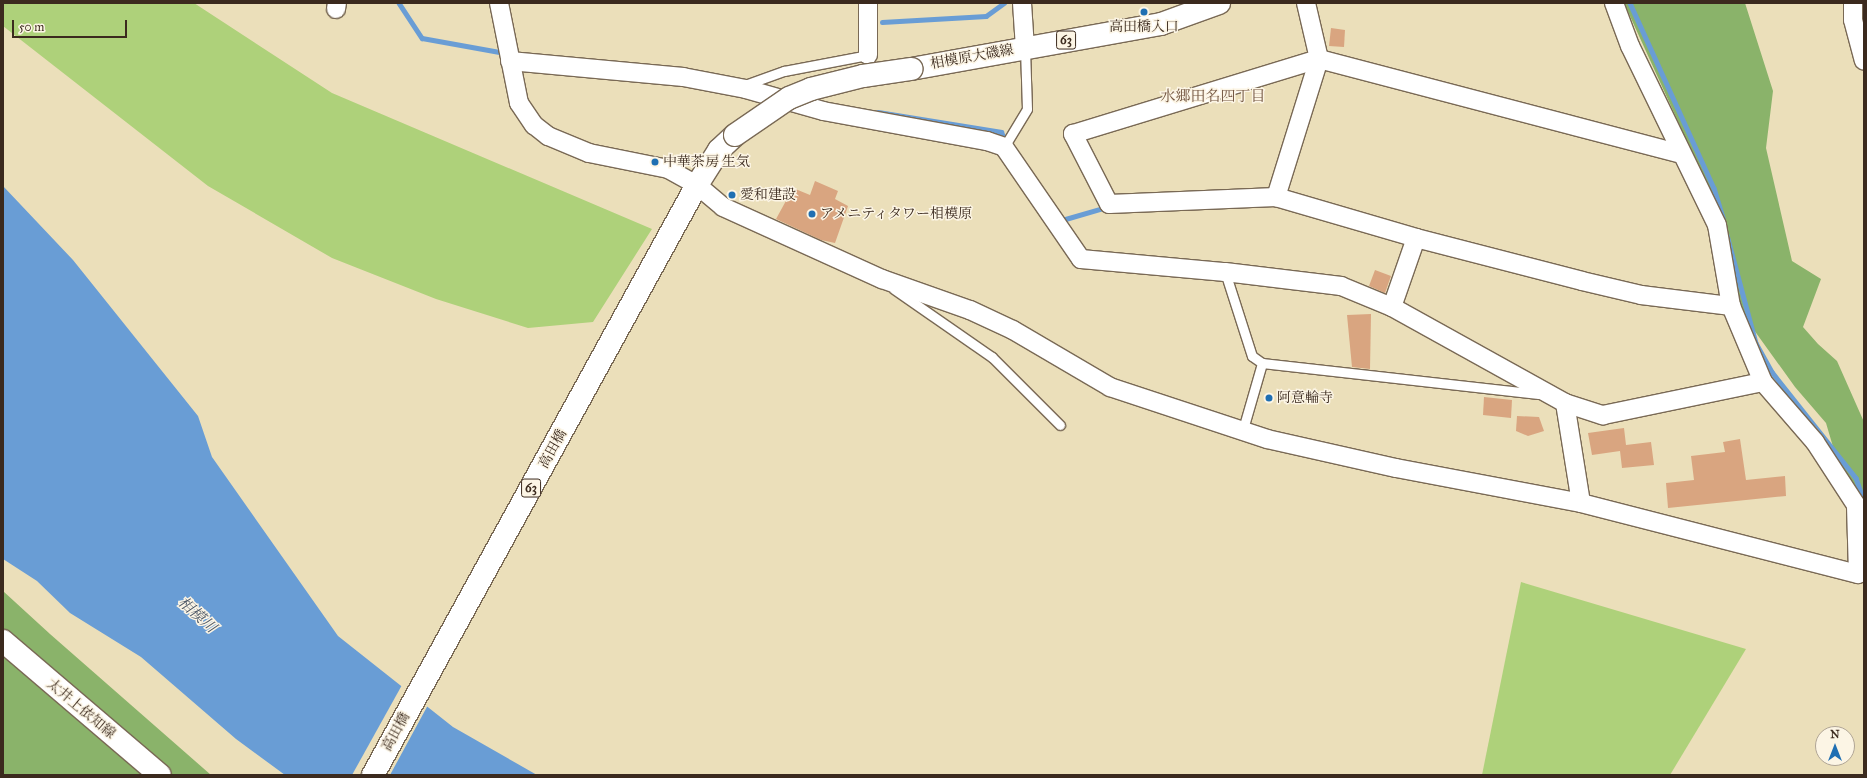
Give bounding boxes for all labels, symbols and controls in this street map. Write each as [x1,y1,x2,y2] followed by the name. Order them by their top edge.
[1139,7,1149,17] marker: 高田橋入口
[14,12,129,38] scale bar
[1109,19,1179,35] place label: 高田橋入口
[19,20,44,34] text: 50 m
[1056,29,1076,51] road number: 63
[929,41,1015,73] street label: 相模原大磯線
[1161,88,1265,106] district label: 水郷田名四丁目
[663,154,750,170] place label: 中華茶房 生気
[650,157,660,167] marker: 中華茶房 生気
[740,187,796,203] place label: 愛和建設
[727,190,737,200] marker: 愛和建設
[820,206,974,222] place label: アメニティタワー相模原
[807,209,817,219] marker: アメニティタワー相模原
[1277,390,1333,406] place label: 阿意輪寺
[1264,393,1274,403] marker: 阿意輪寺
[535,427,571,471] street label: 高田橋
[521,477,541,499] road number: 63
[174,593,220,637] water label: 相模川
[43,676,119,742] street label: 太井上依知線
[378,710,414,754] street label: 高田橋
[1815,726,1855,766] north arrow
[1830,728,1840,741] text: N

